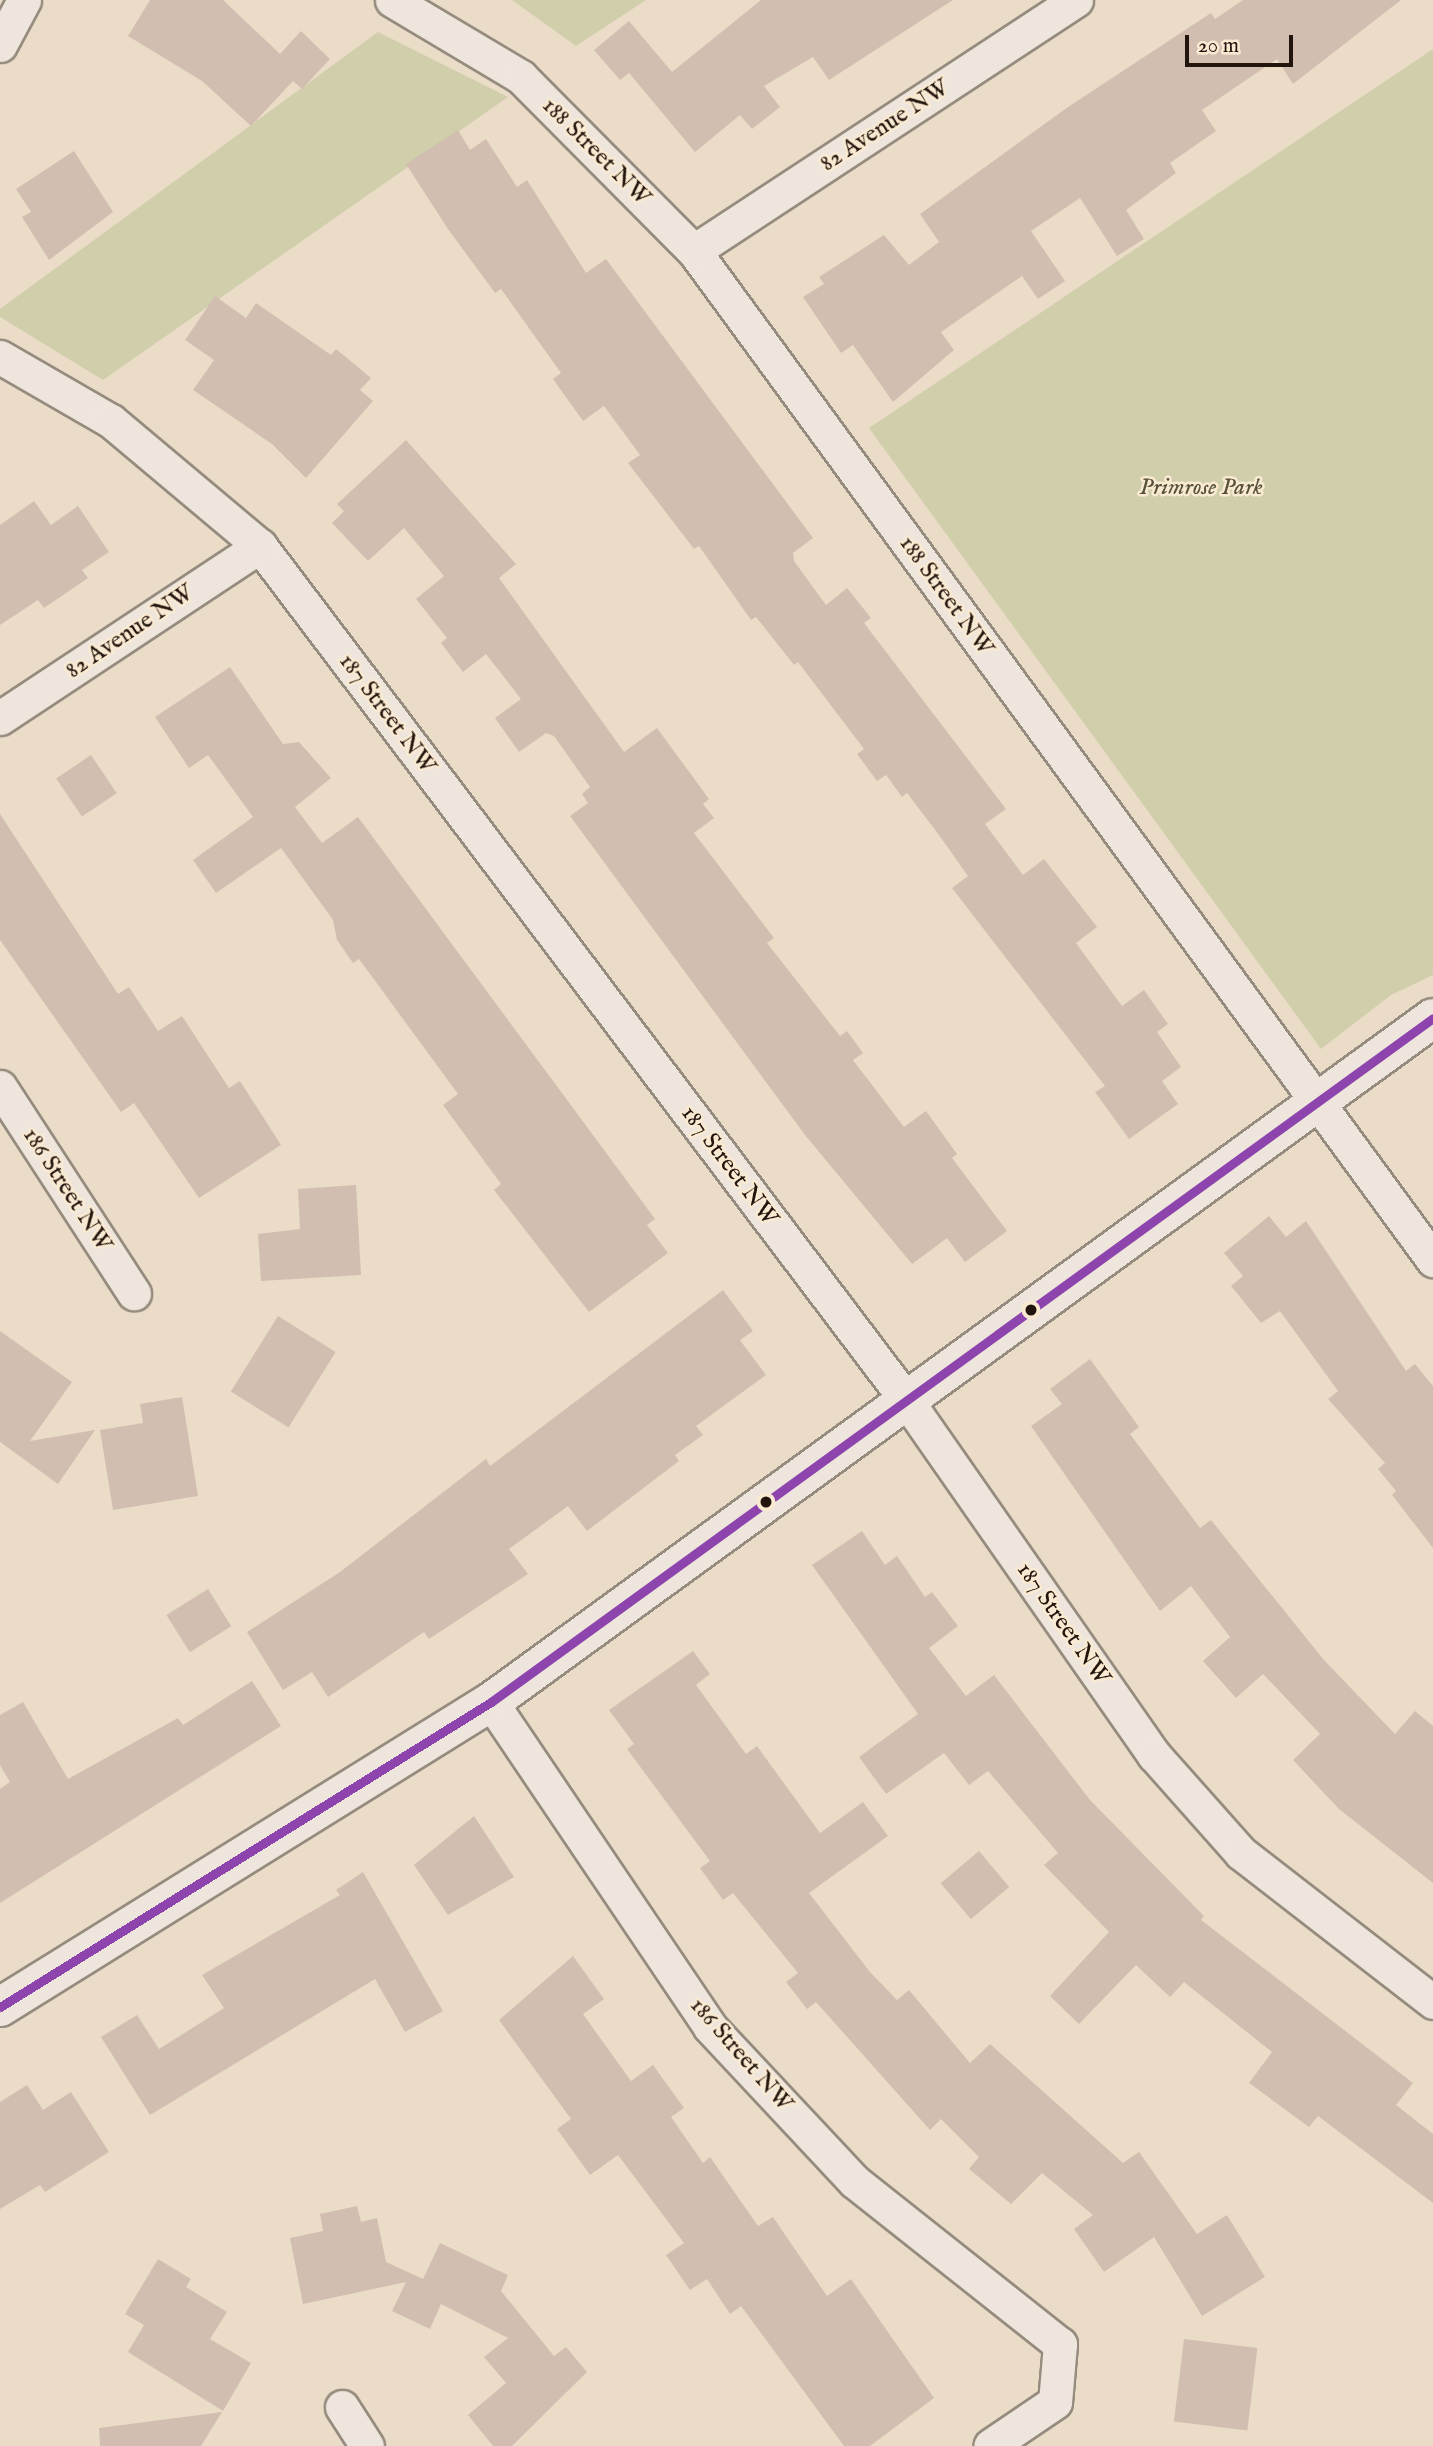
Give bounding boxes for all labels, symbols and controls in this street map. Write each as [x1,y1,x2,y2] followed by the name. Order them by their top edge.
[1188,21,1296,65] scale bar
[1198,33,1239,60] text: 20 m
[815,74,955,178] street label: 82 Avenue NW
[536,92,656,212] street label: 188 Street NW
[1139,474,1263,502] park label: Primrose Park
[893,530,999,662] street label: 188 Street NW
[61,579,199,685] street label: 82 Avenue NW
[332,648,442,780] street label: 187 Street NW
[674,1100,784,1232] street label: 187 Street NW
[16,1123,118,1257] street label: 186 Street NW
[1024,1303,1038,1317] unlabelled marker
[759,1495,773,1509] unlabelled marker
[1010,1557,1116,1691] street label: 187 Street NW
[683,1992,799,2118] street label: 186 Street NW

